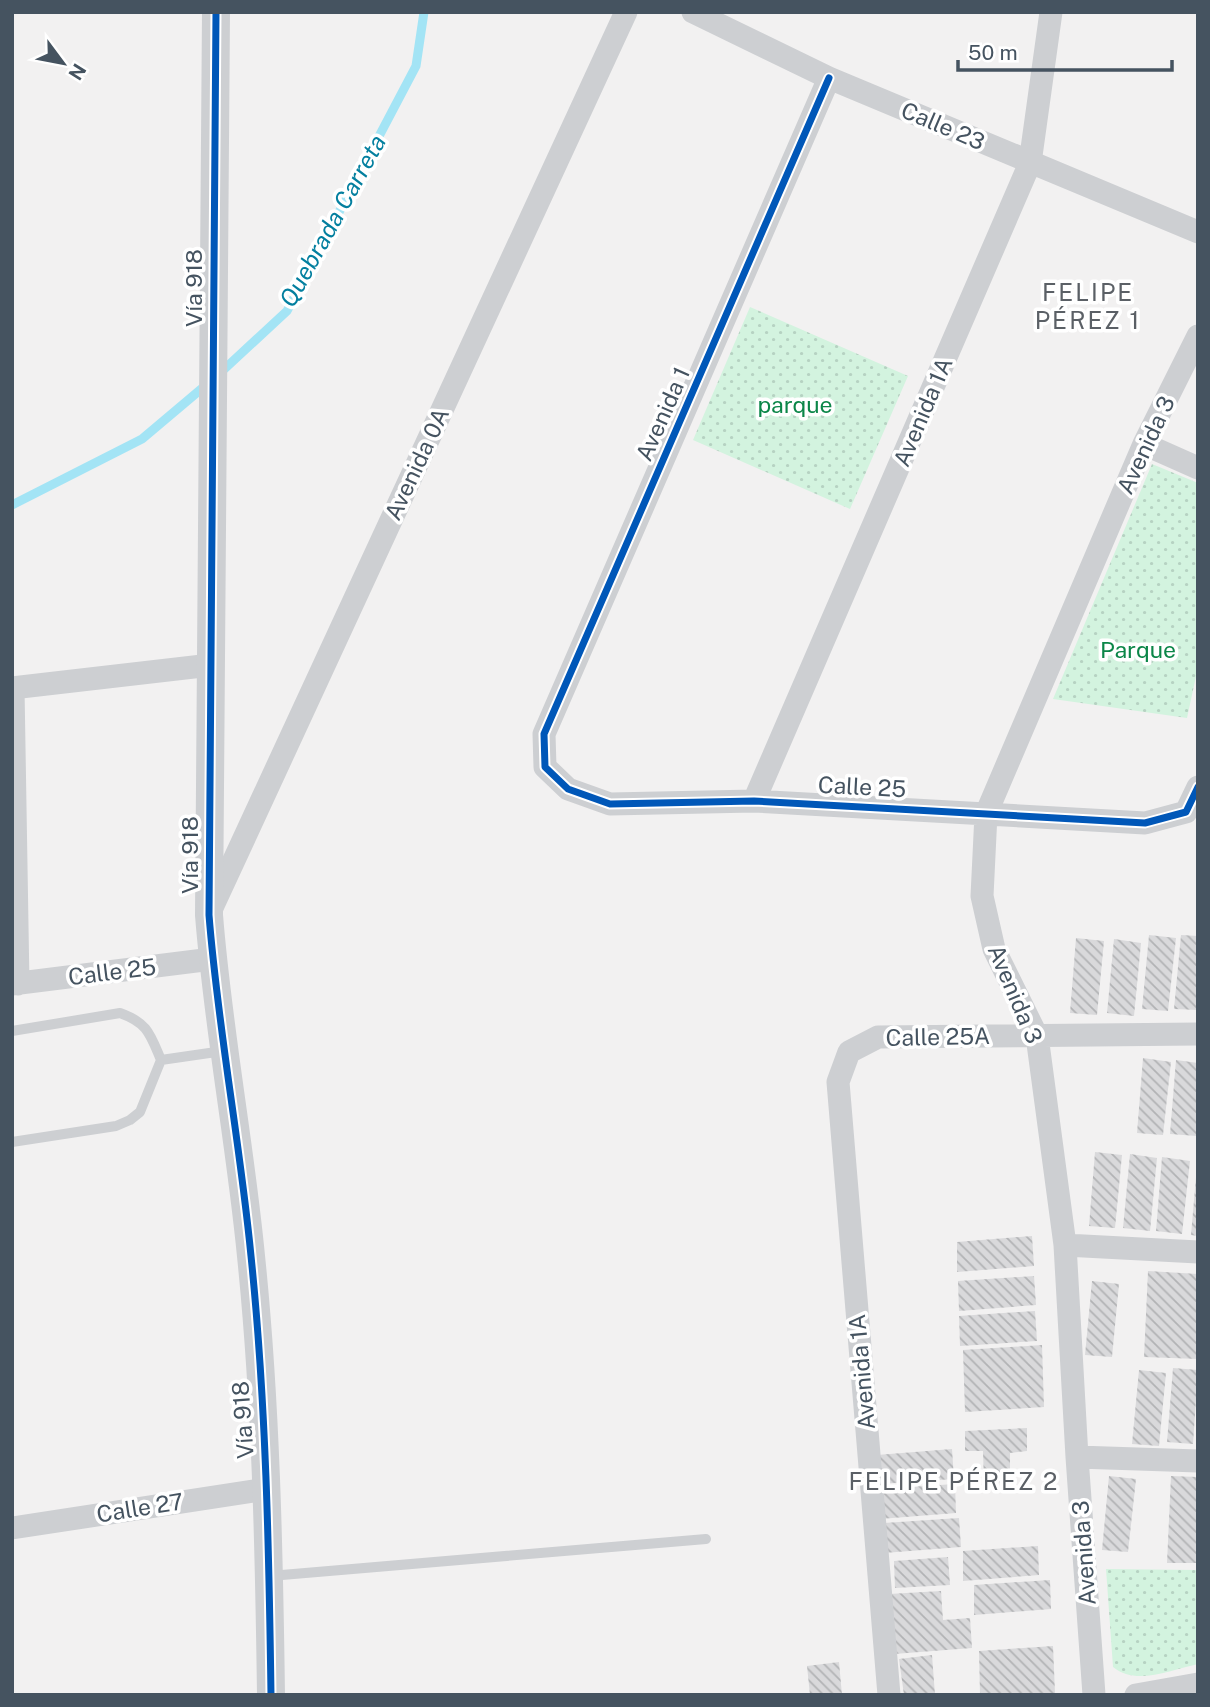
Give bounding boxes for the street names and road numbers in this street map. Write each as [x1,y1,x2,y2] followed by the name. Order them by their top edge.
[897,96,989,155] street label: Calle 23
[180,249,207,327] street label: Vía 918
[887,353,958,470] street label: Avenida 1A
[630,363,695,465] street label: Avenida 1
[1111,392,1180,498] street label: Avenida 3
[379,403,454,524] street label: Avenida 0A
[817,771,907,802] street label: Calle 25
[176,816,203,894] street label: Vía 918
[983,940,1048,1047] street label: Avenida 3
[66,953,157,990] street label: Calle 25
[885,1022,991,1051] street label: Calle 25A
[843,1313,880,1431] street label: Avenida 1A
[226,1380,259,1460] street label: Vía 918
[95,1487,185,1528] street label: Calle 27
[1066,1500,1101,1606] street label: Avenida 3

